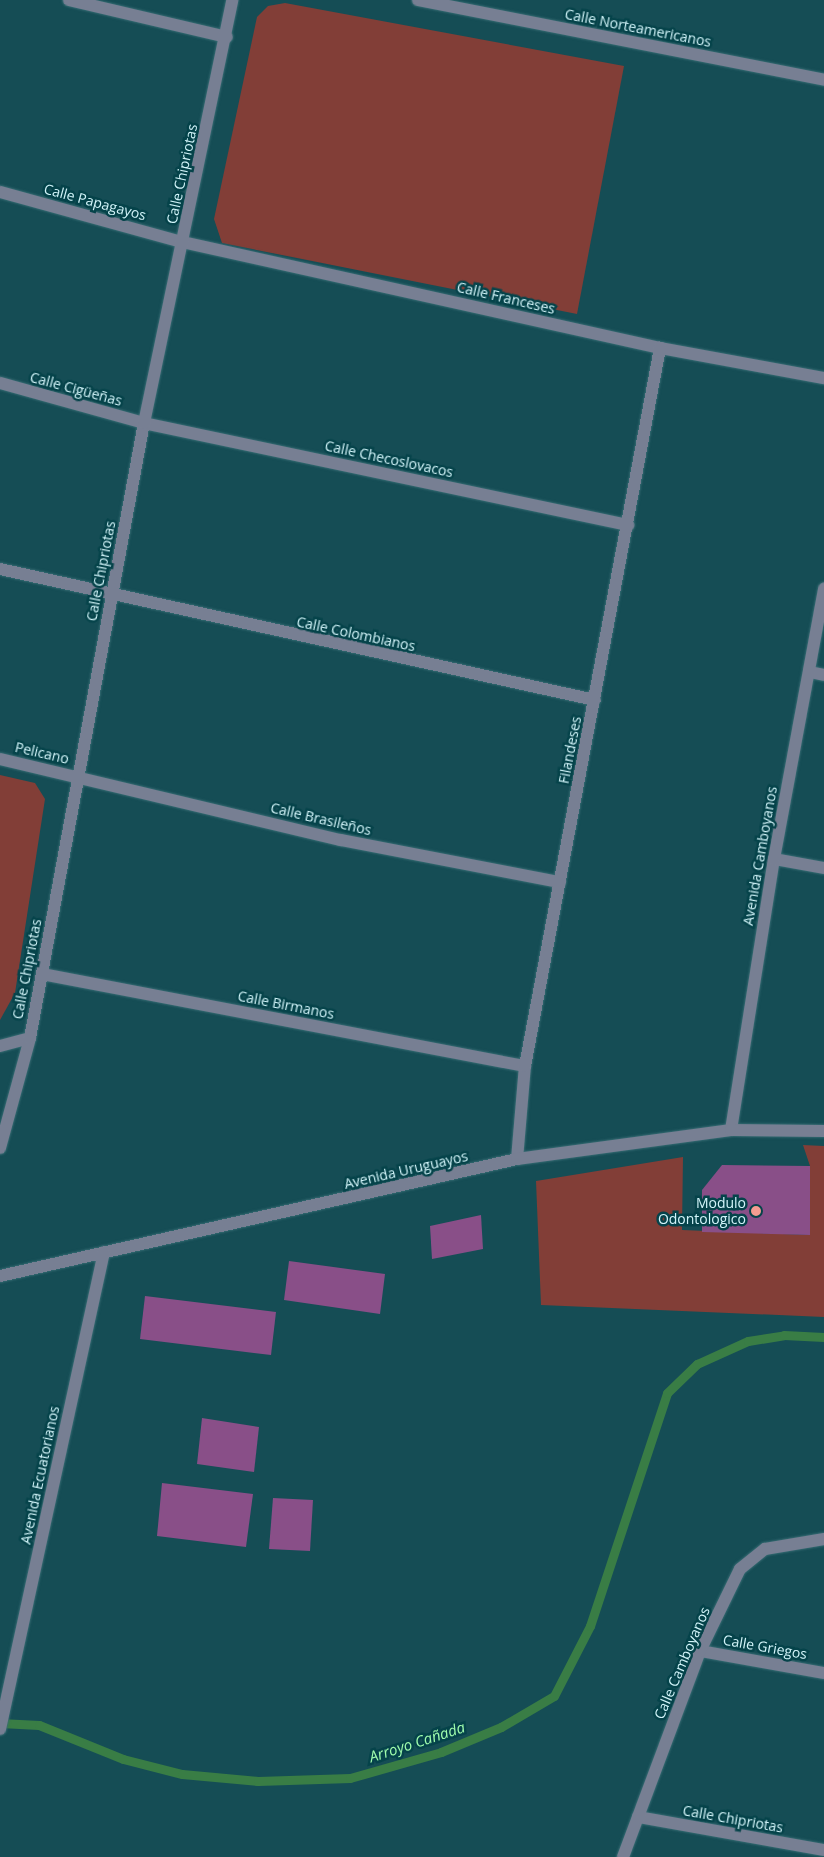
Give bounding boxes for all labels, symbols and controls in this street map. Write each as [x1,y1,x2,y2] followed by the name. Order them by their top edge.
[563,6,713,50] street label: Calle Norteamericanos
[163,122,201,226] street label: Calle Chipriotas
[42,180,148,224] street label: Calle Papagayos
[455,279,557,317] street label: Calle Franceses
[28,369,124,409] street label: Calle Cigüeñas
[323,437,455,481] street label: Calle Checoslovacos
[83,519,119,623] street label: Calle Chipriotas
[295,613,417,655] street label: Calle Colombianos
[555,715,585,785] street label: Filandeses
[13,739,71,767] street label: Pelicano
[740,785,780,927] street label: Avenida Camboyanos
[269,799,373,839] street label: Calle Brasileños
[9,917,45,1021] street label: Calle Chipriotas
[236,987,336,1023] street label: Calle Birmanos
[343,1148,469,1192] street label: Avenida Uruguayos
[658,1195,746,1228] place label: Modulo Odontologico
[750,1205,762,1217] marker: Modulo Odontologico
[17,1404,63,1546] street label: Avenida Ecuatorianos
[651,1604,713,1722] street label: Calle Camboyanos
[722,1631,808,1663] street label: Calle Griegos
[367,1718,467,1766] water label: Arroyo Cañada
[681,1802,785,1836] street label: Calle Chipriotas

